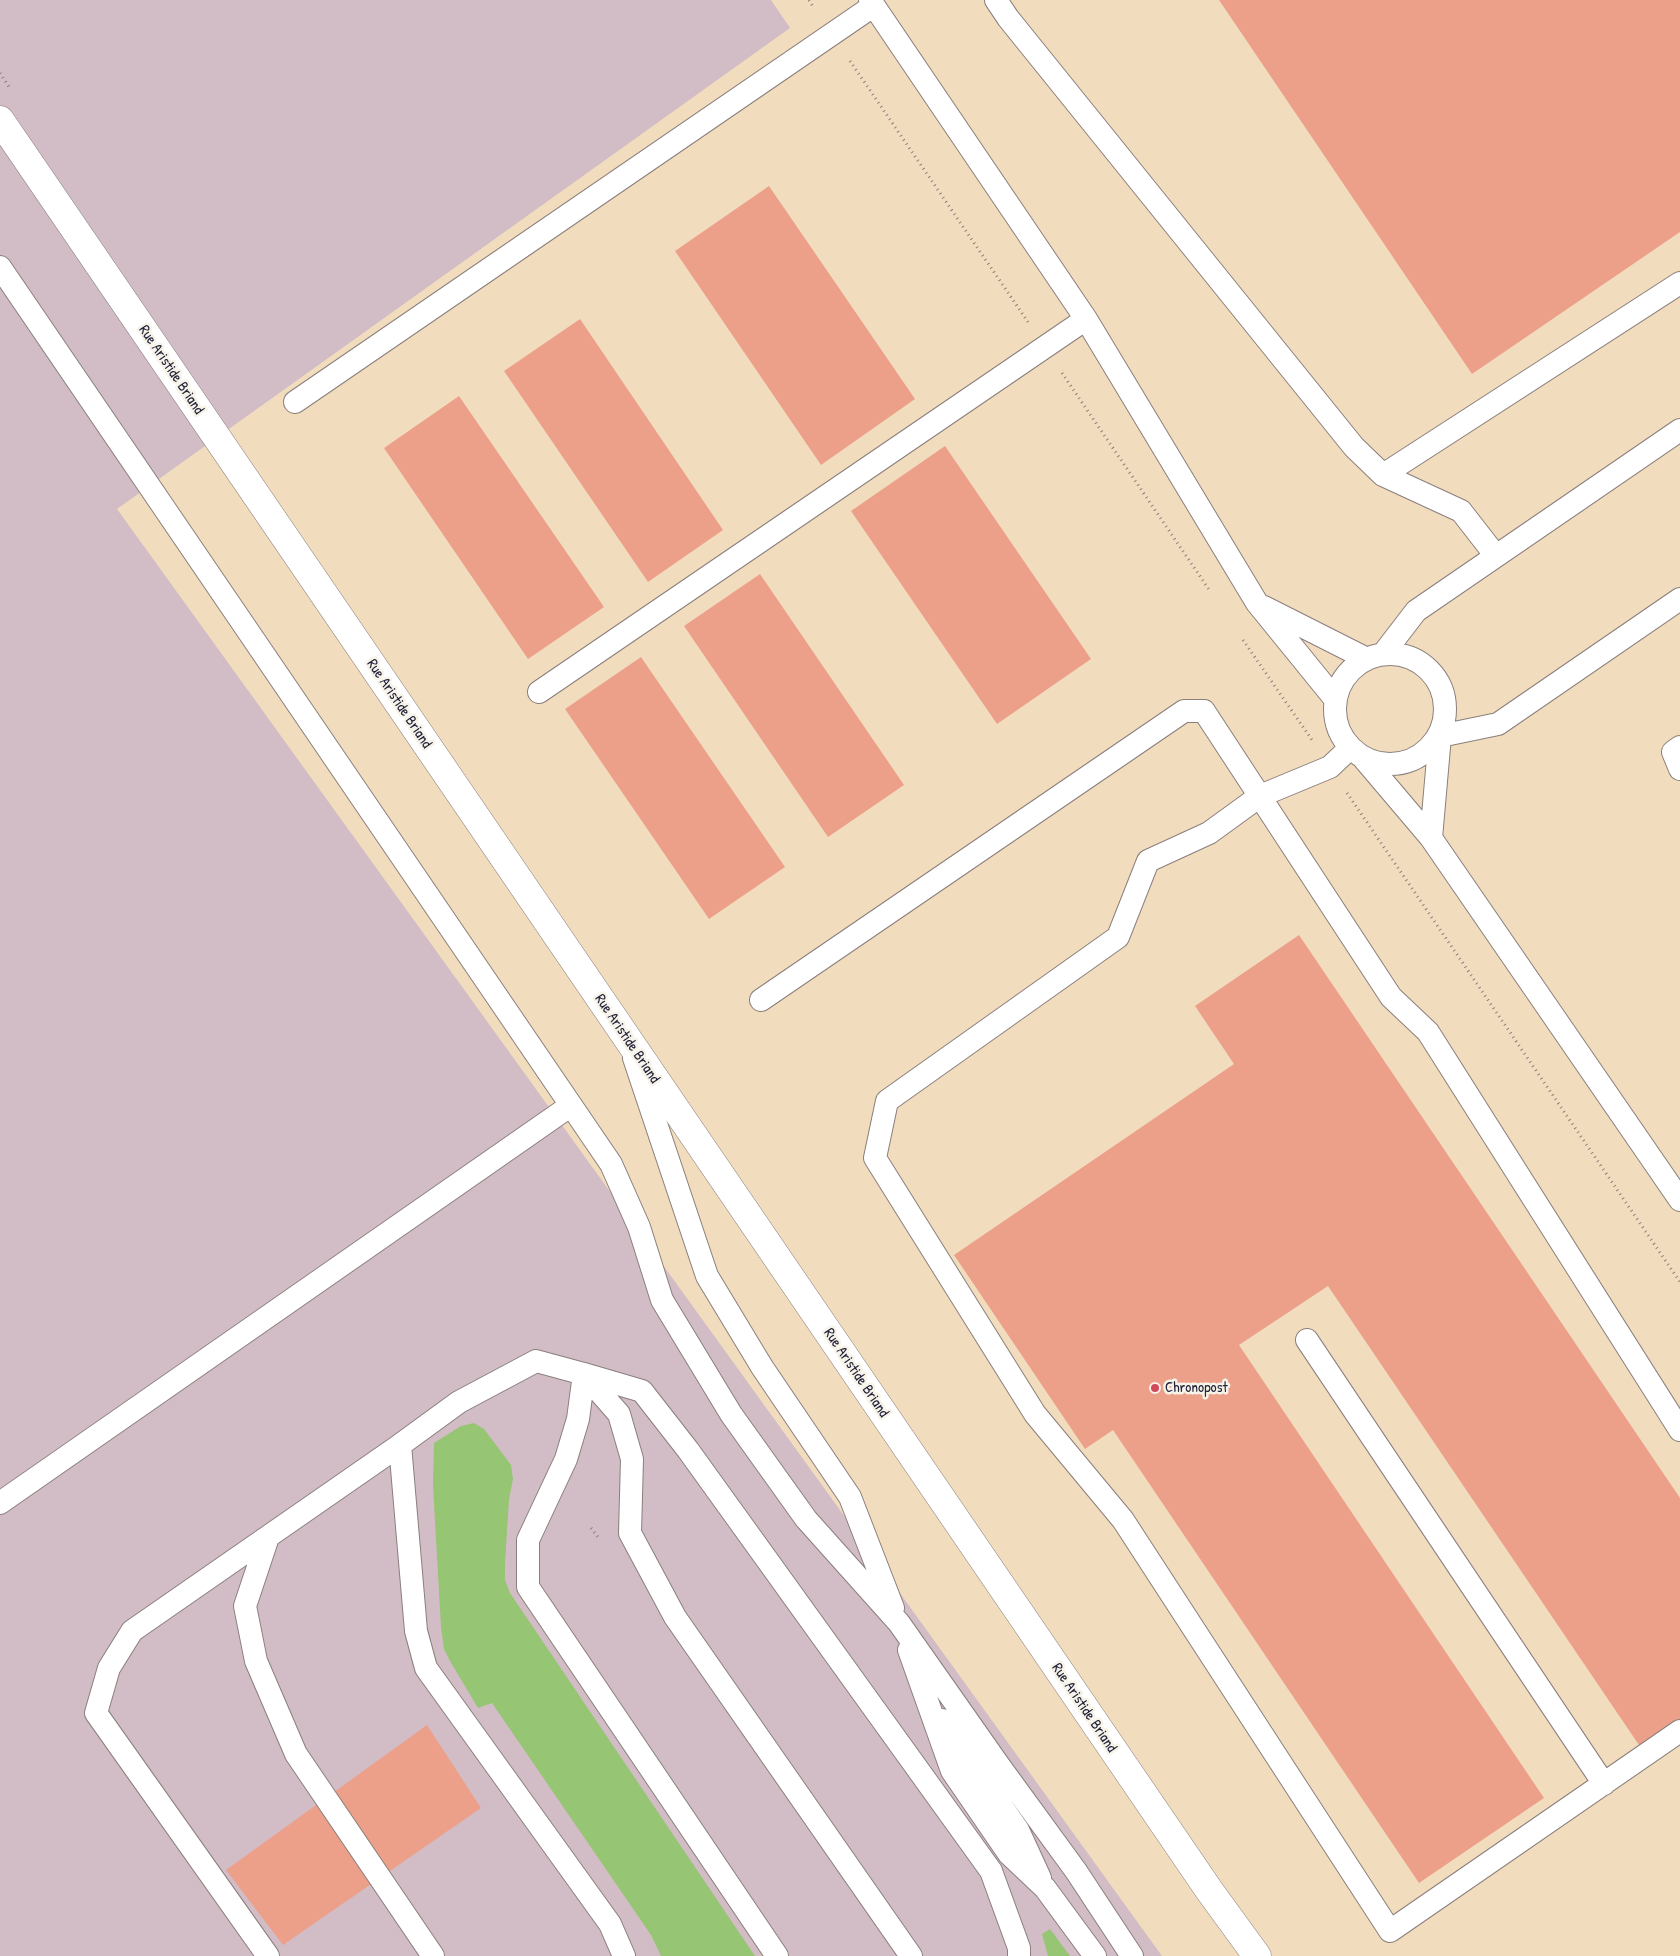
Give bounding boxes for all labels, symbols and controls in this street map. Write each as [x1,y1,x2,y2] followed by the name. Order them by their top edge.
[135,322,207,418] street label: Rue Aristide Briand
[363,656,435,752] street label: Rue Aristide Briand
[591,991,663,1087] street label: Rue Aristide Briand
[820,1325,892,1421] street label: Rue Aristide Briand
[1165,1379,1228,1397] place label: Chronopost
[1149,1382,1161,1394] marker: Chronopost
[1048,1660,1120,1756] street label: Rue Aristide Briand

